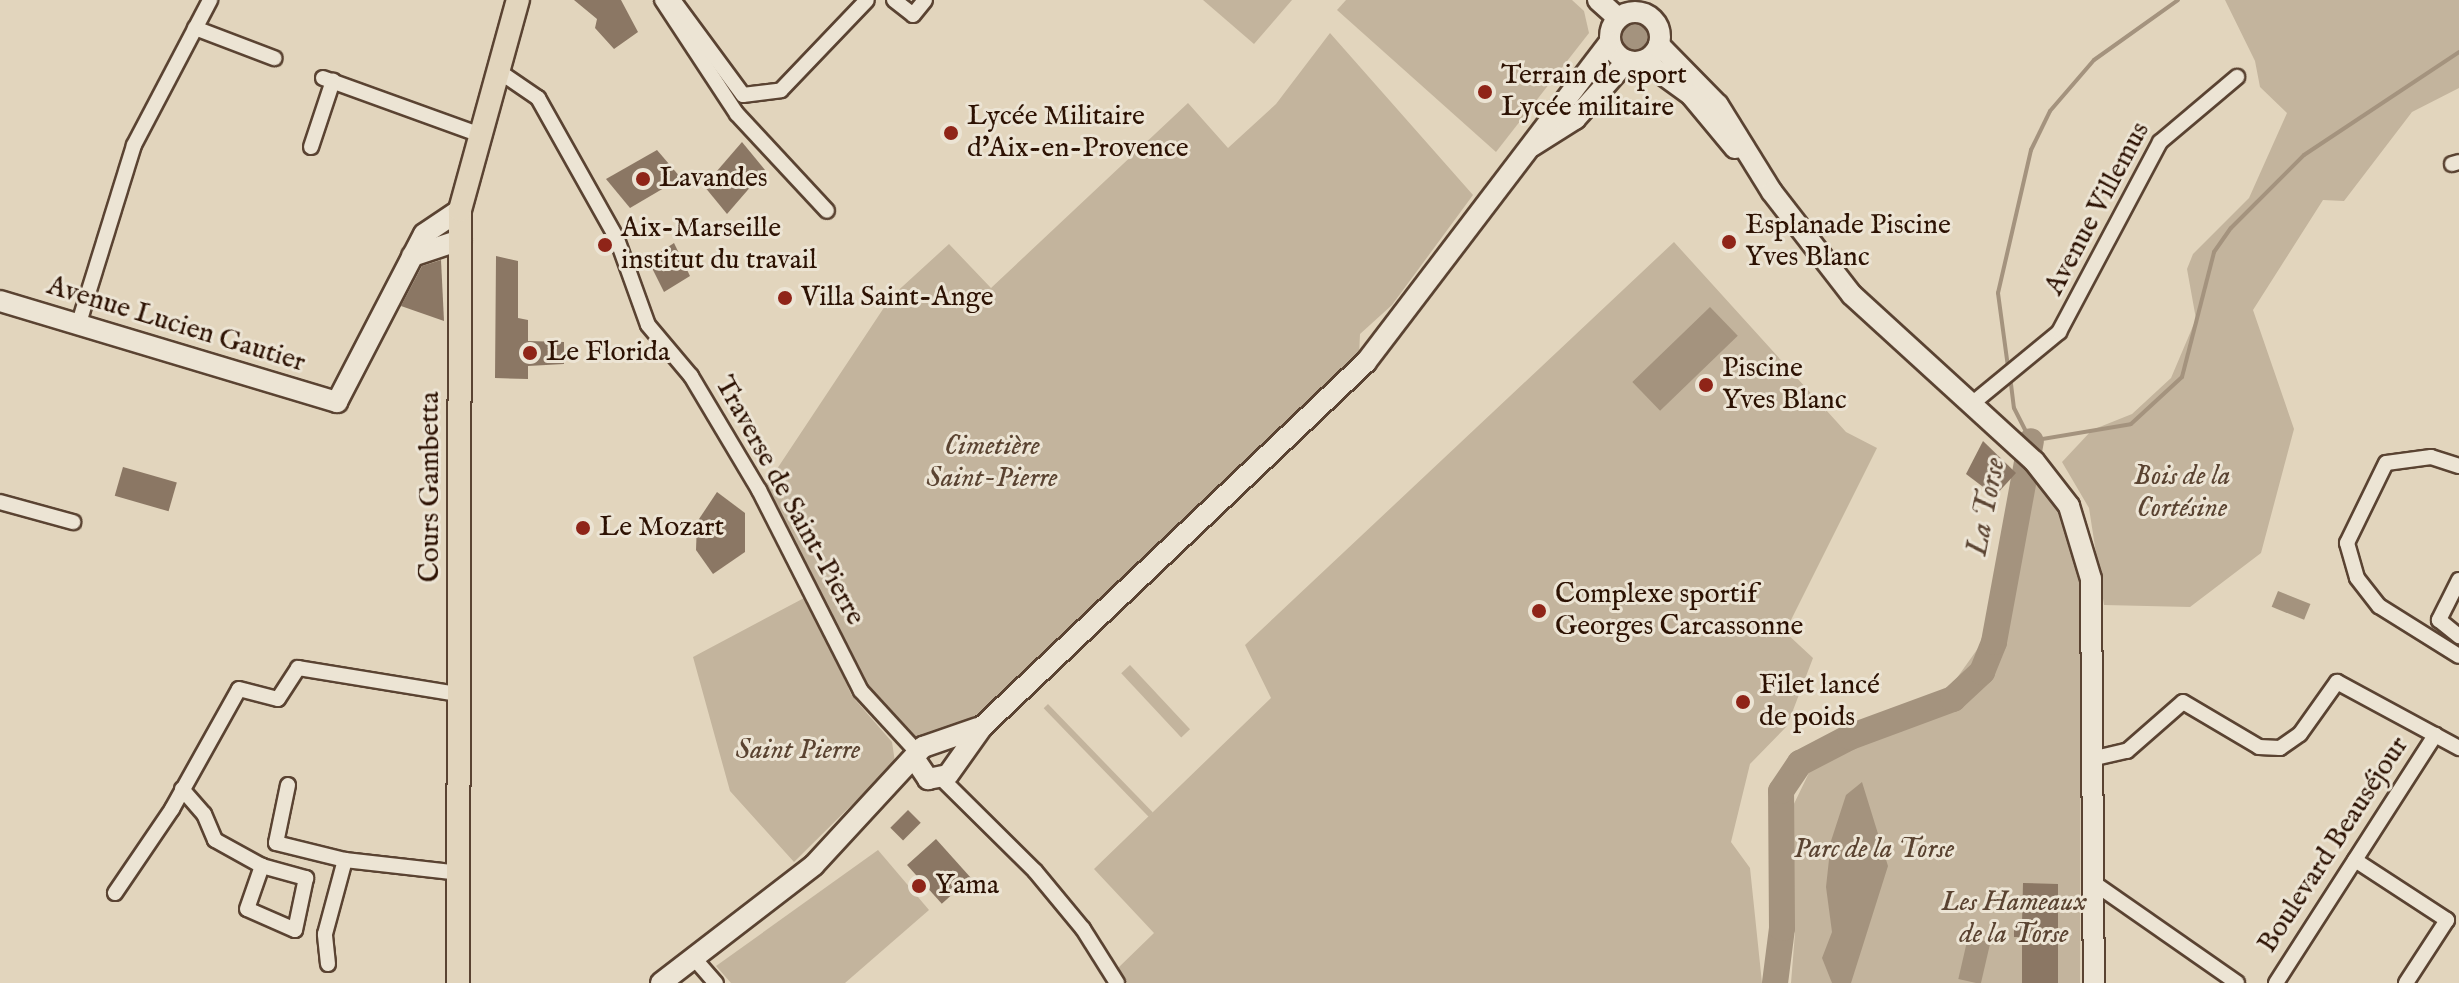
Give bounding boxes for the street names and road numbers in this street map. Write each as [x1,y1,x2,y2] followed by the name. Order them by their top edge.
[2038,117,2158,301] street label: Avenue Villemus
[43,270,309,380] street label: Avenue Lucien Gautier
[707,371,871,631] street label: Traverse de Saint-Pierre
[414,392,448,582] street label: Cours Gambetta
[2251,730,2417,960] street label: Boulevard Beauséjour

